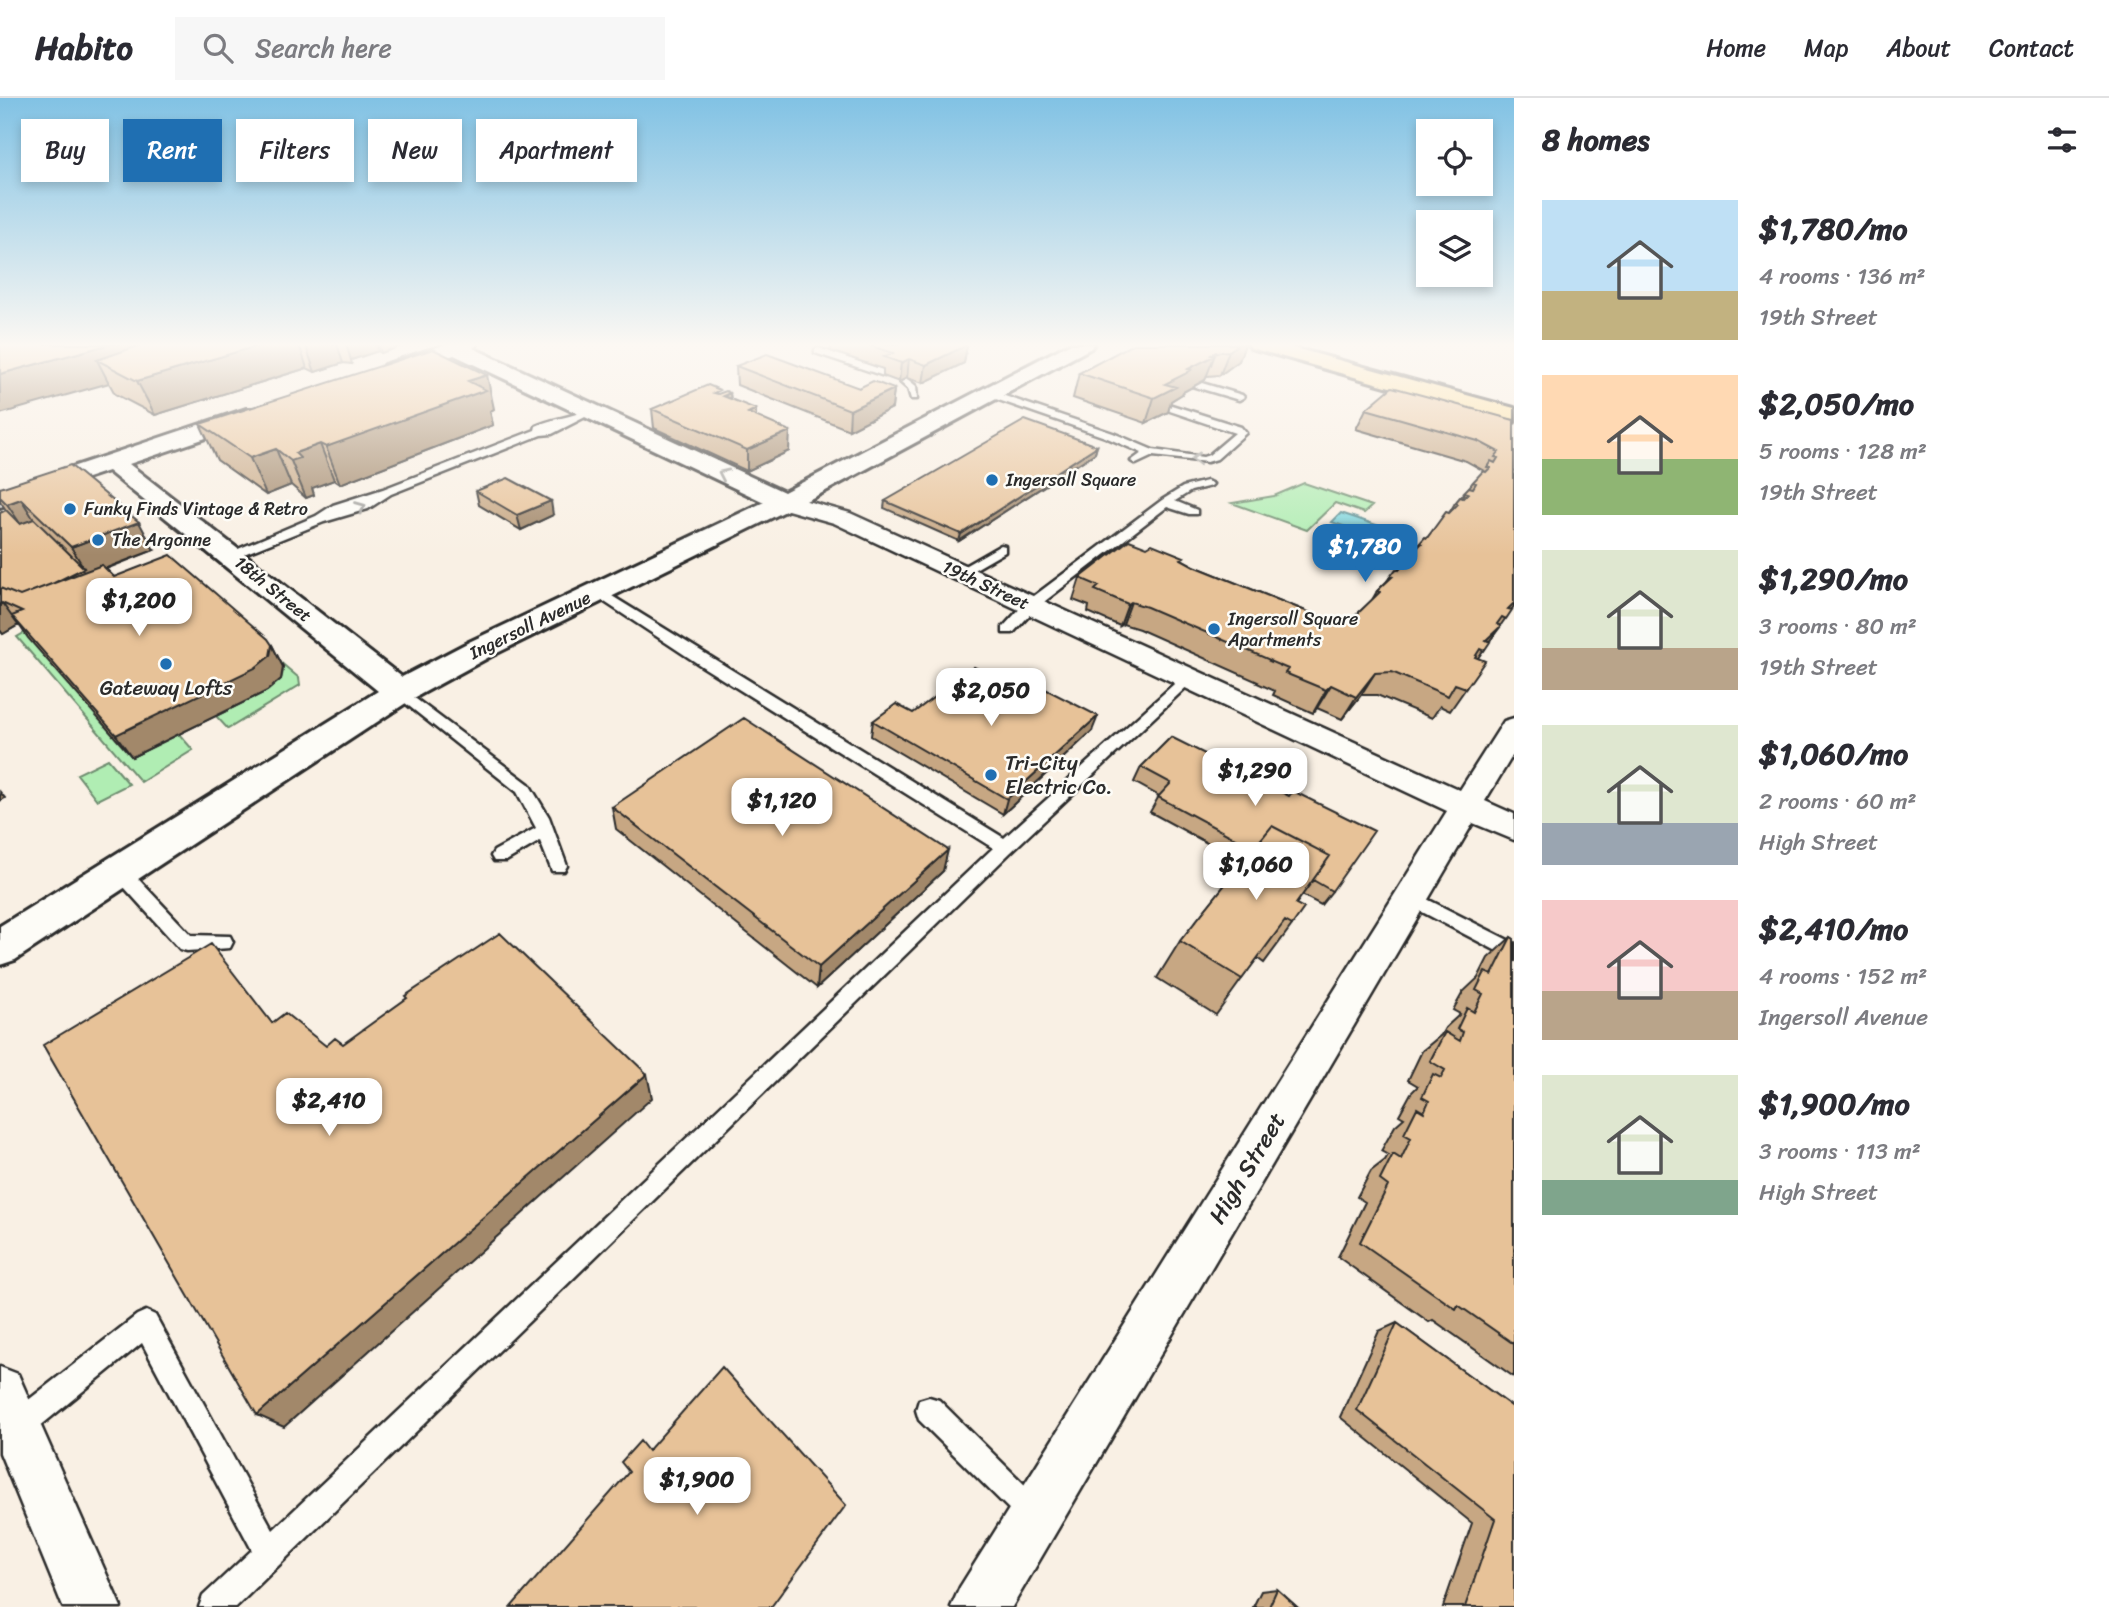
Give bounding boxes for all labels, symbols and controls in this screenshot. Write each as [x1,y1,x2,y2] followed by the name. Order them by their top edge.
[175,17,665,80] search box
[35,19,133,77] text: Habito
[255,25,392,71] text: Search here
[1706,27,1766,69] text: Home
[1804,27,1848,69] text: Map
[1886,27,1951,69] text: About
[1989,27,2074,69] text: Contact
[199,29,237,67] icon: search
[1542,113,1650,167] text: 8 homes
[21,119,109,182] chip: Buy
[123,119,222,182] chip: Rent
[236,119,354,182] chip: Filters
[368,119,462,182] chip: New
[476,119,637,182] chip: Apartment
[1416,119,1493,287] map controls
[1416,119,1493,196] button: locate
[2043,121,2081,159] icon: filters
[1759,202,1907,256] text: $1,780/mo
[1416,210,1493,287] button: layers
[1598,228,1682,312] icon: home
[1759,256,1926,297] text: 4 rooms · 136 m²
[1759,297,1878,338] text: 19th Street
[1759,377,1914,431] text: $2,050/mo
[1598,403,1682,487] icon: home
[1759,431,1927,472] text: 5 rooms · 128 m²
[1190,451,1201,467] one-way arrow
[1005,464,1136,496] place label: Ingersoll Square
[718,468,730,482] one-way arrow
[984,472,1000,488] marker: Ingersoll Square
[1759,472,1878,513] text: 19th Street
[84,493,308,525] place label: Funky Finds Vintage & Retro
[62,501,78,517] marker: Funky Finds Vintage & Retro
[354,501,366,515] one-way arrow
[112,524,211,556] place label: The Argonne
[1308,524,1422,584] pin: $1,780
[1328,526,1402,567] text: $1,780
[90,532,106,548] marker: The Argonne
[227,547,319,631] street label: 18th Street
[937,551,1035,619] street label: 19th Street
[1759,552,1908,606] text: $1,290/mo
[82,578,196,638] pin: $1,200
[1598,578,1682,662] icon: home
[102,580,176,621] text: $1,200
[463,582,597,669] street label: Ingersoll Avenue
[1227,603,1358,656] place label: Ingersoll Square Apartments
[1759,606,1917,647] text: 3 rooms · 80 m²
[1206,621,1222,637] marker: Ingersoll Square Apartments
[1759,647,1878,688] text: 19th Street
[158,656,174,672] marker: Gateway Lofts
[934,668,1048,728] pin: $2,050
[100,669,233,707] place label: Gateway Lofts
[952,670,1030,711] text: $2,050
[1759,727,1908,781] text: $1,060/mo
[1005,744,1113,806] place label: Tri-City Electric Co.
[1198,748,1312,808] pin: $1,290
[1218,750,1292,791] text: $1,290
[1598,753,1682,837] icon: home
[983,767,999,783] marker: Tri-City Electric Co.
[725,778,839,838] pin: $1,120
[747,780,817,821] text: $1,120
[1759,781,1917,822] text: 2 rooms · 60 m²
[1759,822,1878,863] text: High Street
[1199,842,1313,902] pin: $1,060
[1219,844,1293,885] text: $1,060
[1759,902,1908,956] text: $2,410/mo
[1598,928,1682,1012] icon: home
[1759,956,1927,997] text: 4 rooms · 152 m²
[1759,997,1928,1038] text: Ingersoll Avenue
[1759,1077,1910,1131] text: $1,900/mo
[272,1079,386,1138] pin: $2,410
[292,1080,366,1121] text: $2,410
[1598,1103,1682,1187] icon: home
[1197,1104,1297,1232] street label: High Street
[1759,1131,1921,1172] text: 3 rooms · 113 m²
[1759,1172,1878,1213] text: High Street
[640,1458,754,1517] pin: $1,900
[660,1459,734,1500] text: $1,900

